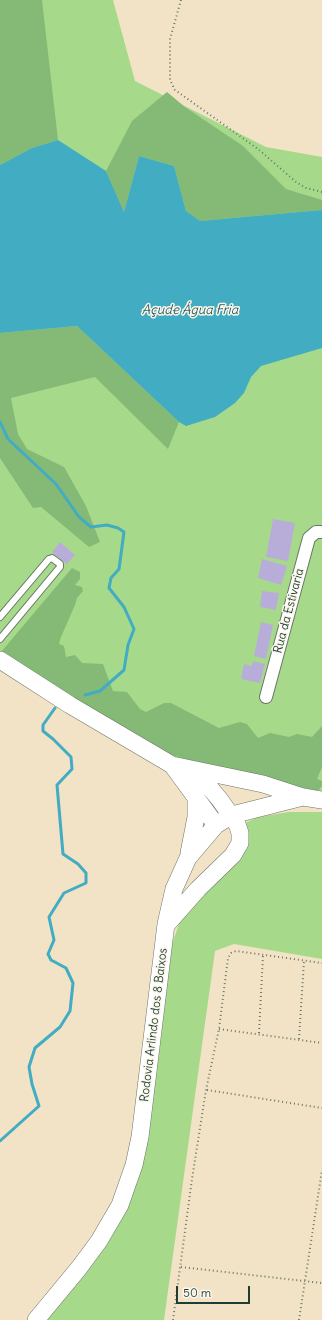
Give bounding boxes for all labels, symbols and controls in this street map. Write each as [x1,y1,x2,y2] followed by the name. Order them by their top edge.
[142,302,238,318] water label: Açude Água Fria
[271,567,307,655] street label: Rua da Estivaria
[137,947,171,1103] street label: Rodovia Arlindo dos 8 Baixos
[178,1278,252,1304] scale bar
[183,1285,211,1300] text: 50 m

